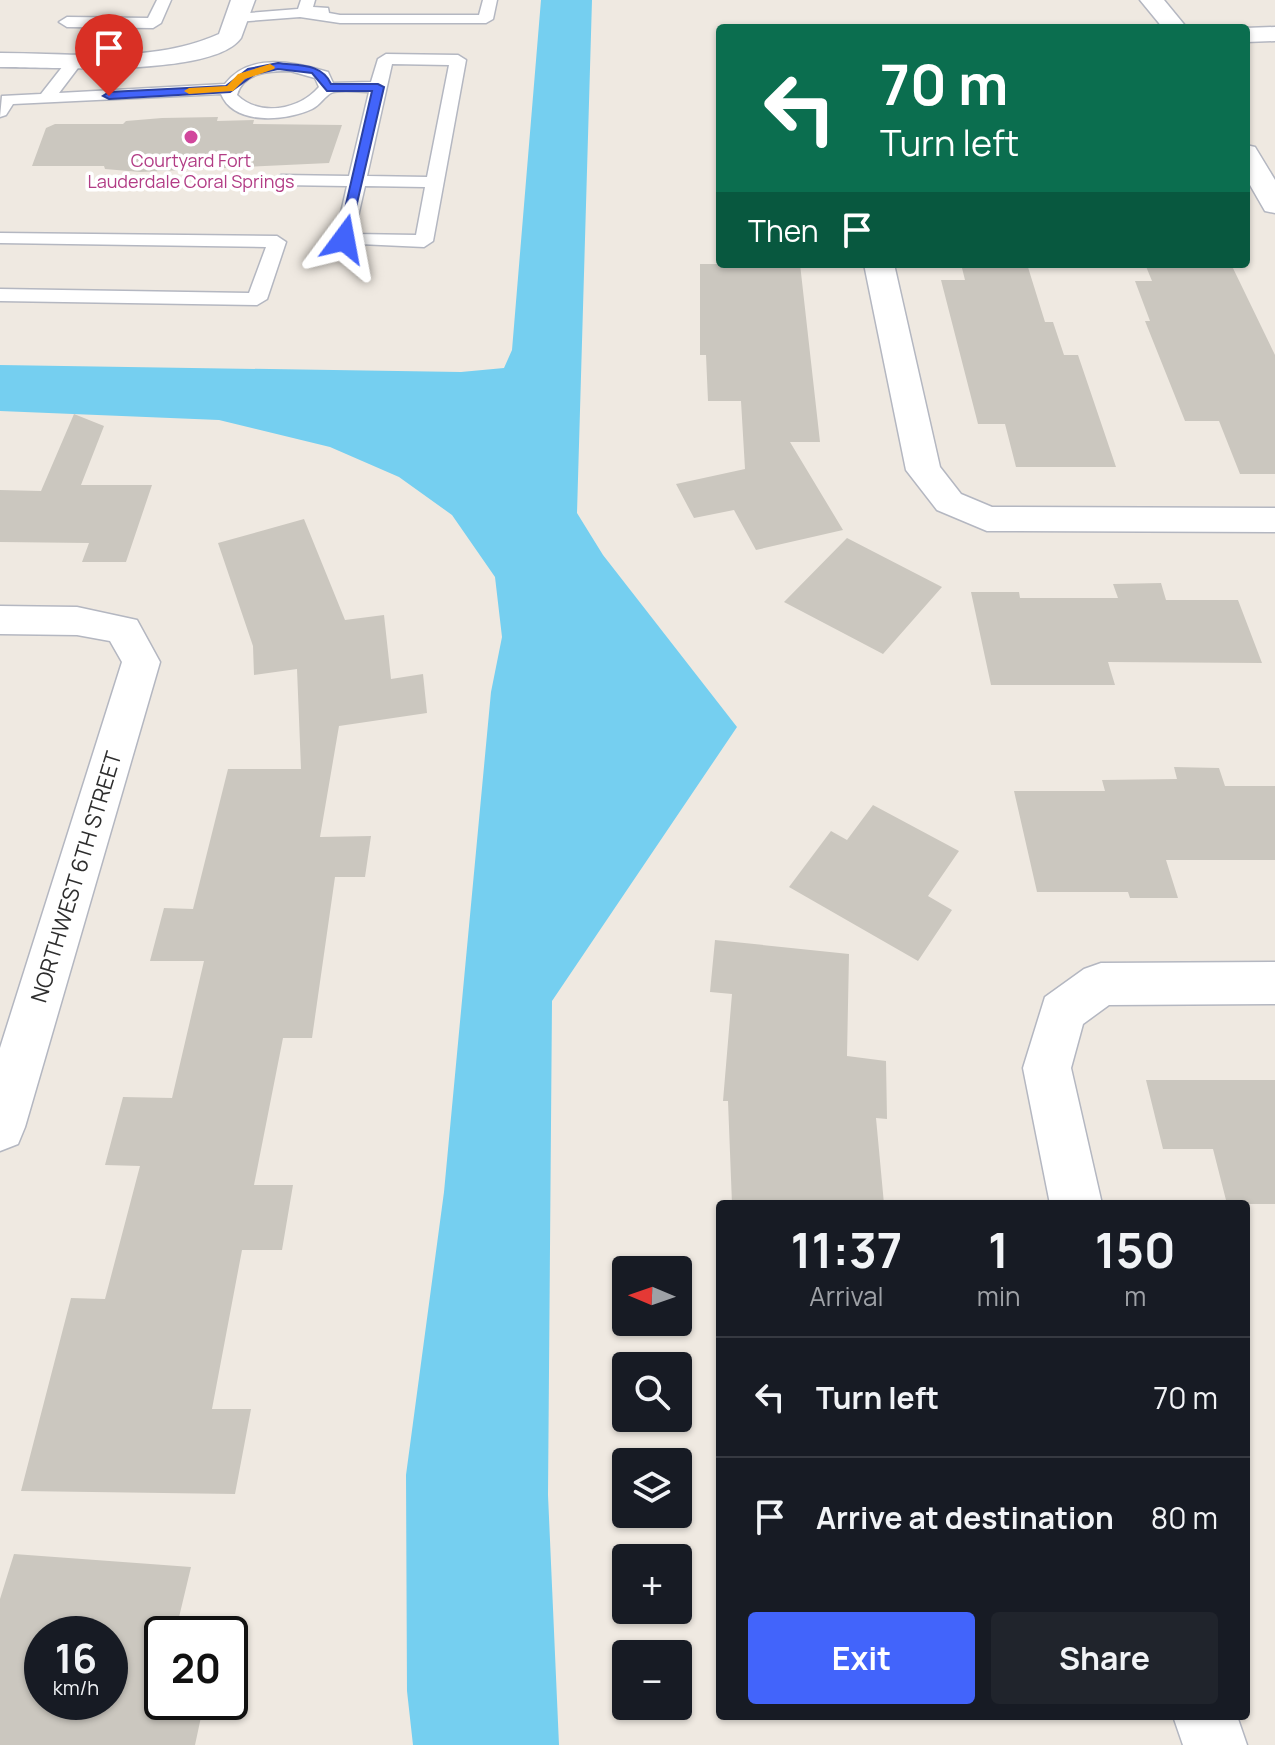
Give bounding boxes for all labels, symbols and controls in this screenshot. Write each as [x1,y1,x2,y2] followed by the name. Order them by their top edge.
[75,14.0,143,96] pin
[87,26,131,70] icon: arrive
[880,45,1008,122] text: 70 m
[748,56,852,160] icon: left
[880,118,1019,167] text: Turn left
[182,128,200,146] marker: Courtyard Fort Lauderdale Coral Springs
[87,148,295,193] place label: Courtyard Fort Lauderdale Coral Springs
[302,197,386,281] position arrow
[835,208,879,252] icon: arrive
[748,210,819,251] text: Then
[24,748,128,1006] street label: NORTHWEST 6TH STREET
[790,1217,902,1282] text: 11:37
[988,1217,1009,1282] text: 1
[1095,1217,1176,1282] text: 150
[612,1256,692,1336] north arrow
[612,1256,692,1720] map controls
[809,1278,884,1314] text: Arrival
[977,1278,1020,1314] text: min
[1124,1278,1146,1314] text: m
[612,1352,692,1432] button: search
[748,1375,792,1419] icon: left
[816,1377,939,1418] text: Turn left
[1153,1377,1218,1418] text: 70 m
[612,1448,692,1528] button: layers
[748,1495,792,1539] icon: arrive
[816,1497,1114,1538] text: Arrive at destination
[1151,1497,1218,1538] text: 80 m
[612,1544,692,1624] button: +
[748,1612,975,1704] button: Exit
[991,1612,1218,1704] button: Share
[144,1616,248,1720] speed limit sign: 20
[55,1630,97,1685] text: 16
[612,1640,692,1720] button: −
[53,1674,99,1701] text: km/h

